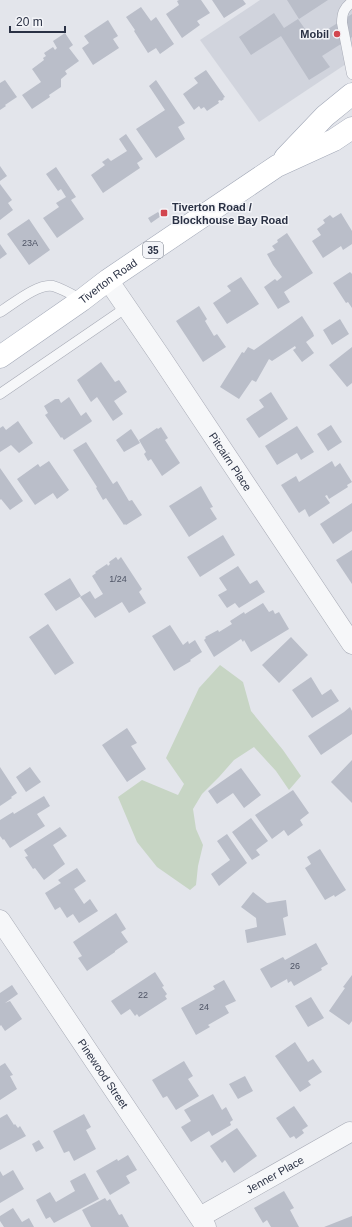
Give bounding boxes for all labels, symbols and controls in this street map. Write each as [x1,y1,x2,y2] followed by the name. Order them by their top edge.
[10,8,65,34] scale bar
[16,15,43,29] text: 20 m
[300,28,329,40] place label: Mobil
[332,29,342,39] marker: Mobil
[172,201,288,226] place label: Tiverton Road / Blockhouse Bay Road
[159,208,169,218] marker: Tiverton Road / Blockhouse Bay Road
[22,238,38,248] house number: 23A
[143,242,163,258] road number: 35
[77,256,139,306] street label: Tiverton Road
[207,430,254,493] street label: Pitcairn Place
[109,574,127,584] house number: 1/24
[290,961,300,971] house number: 26
[138,990,148,1000] house number: 22
[199,1002,209,1012] house number: 24
[76,1037,131,1111] street label: Pinewood Street
[244,1154,306,1196] street label: Jenner Place

